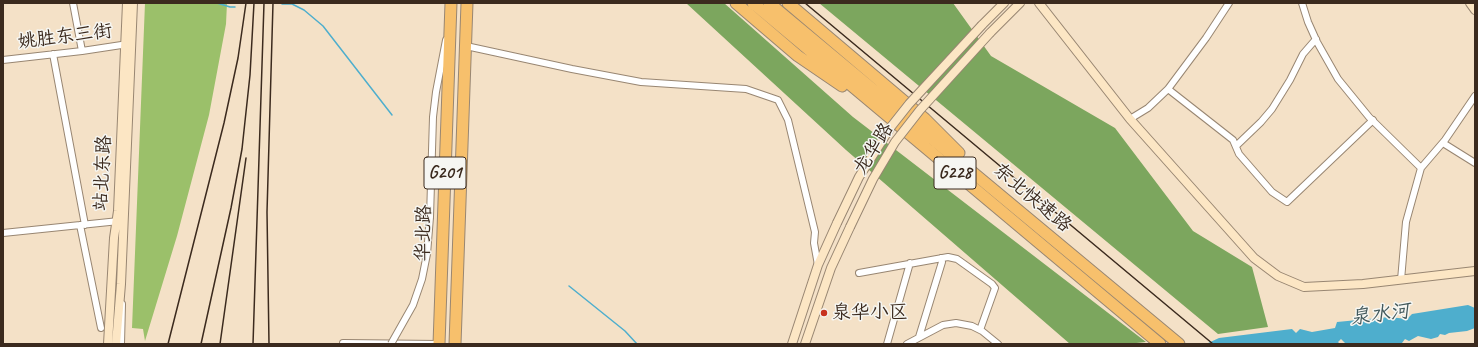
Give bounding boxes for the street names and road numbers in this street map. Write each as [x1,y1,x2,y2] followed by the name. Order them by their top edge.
[16,20,114,54] street label: 姚胜东三街
[849,119,899,179] street label: 龙华路
[90,134,116,212] street label: 站北东路
[424,157,466,189] road number: G201
[934,157,976,189] road number: G228
[988,159,1076,237] street label: 东北快速路
[412,204,436,262] street label: 华北路

